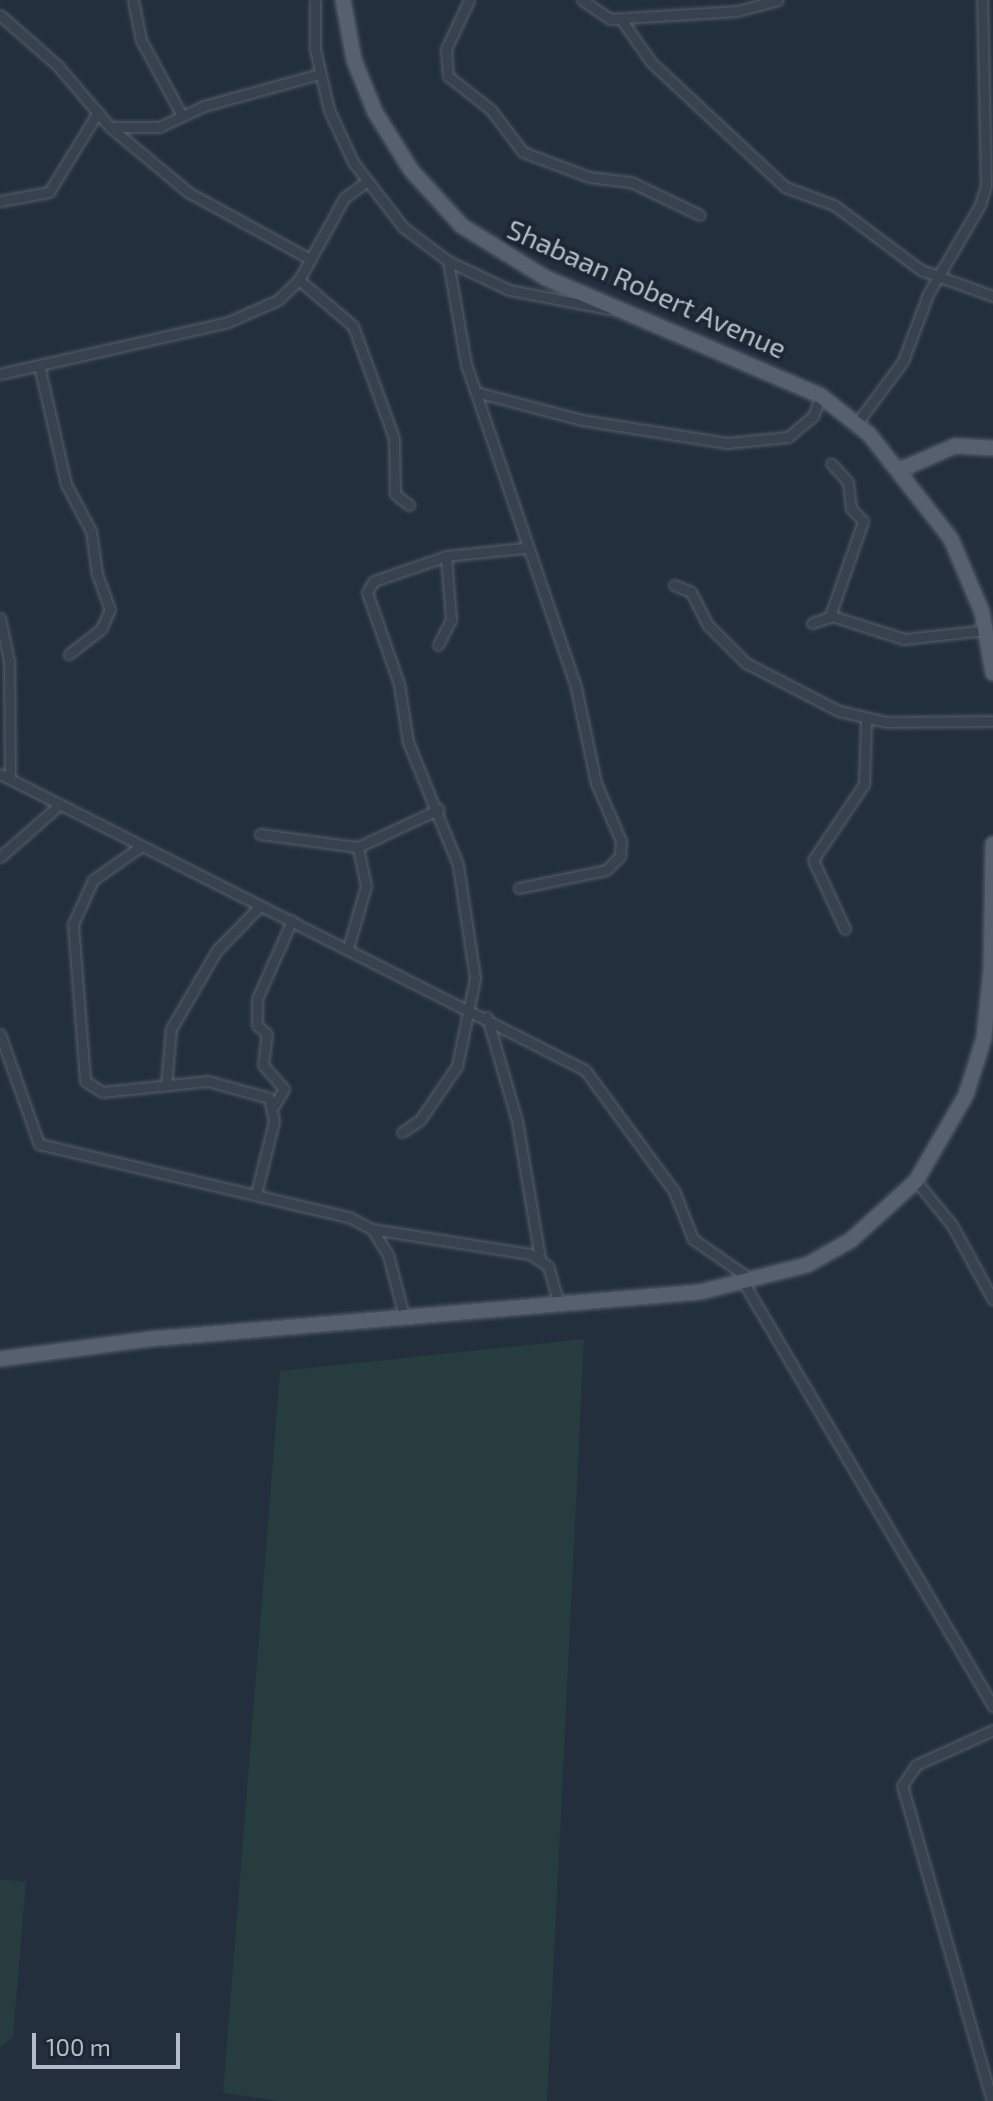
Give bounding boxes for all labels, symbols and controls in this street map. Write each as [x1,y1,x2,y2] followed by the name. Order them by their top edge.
[502,211,792,365] street label: Shabaan Robert Avenue
[36,2017,184,2067] scale bar
[46,2032,111,2061] text: 100 m

